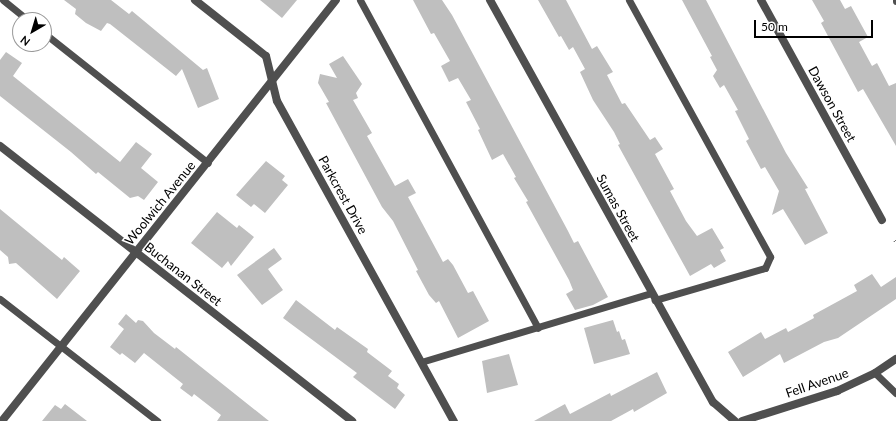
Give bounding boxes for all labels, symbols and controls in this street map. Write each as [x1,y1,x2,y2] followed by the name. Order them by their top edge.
[12,12,52,52] north arrow
[756,12,875,38] scale bar
[761,19,788,34] text: 50 m
[18,33,32,49] text: N
[805,63,859,145] street label: Dawson Street
[315,153,371,237] street label: Parkcrest Drive
[121,158,199,248] street label: Woolwich Avenue
[593,172,643,244] street label: Sumas Street
[141,239,225,309] street label: Buchanan Street
[783,365,851,401] street label: Fell Avenue

